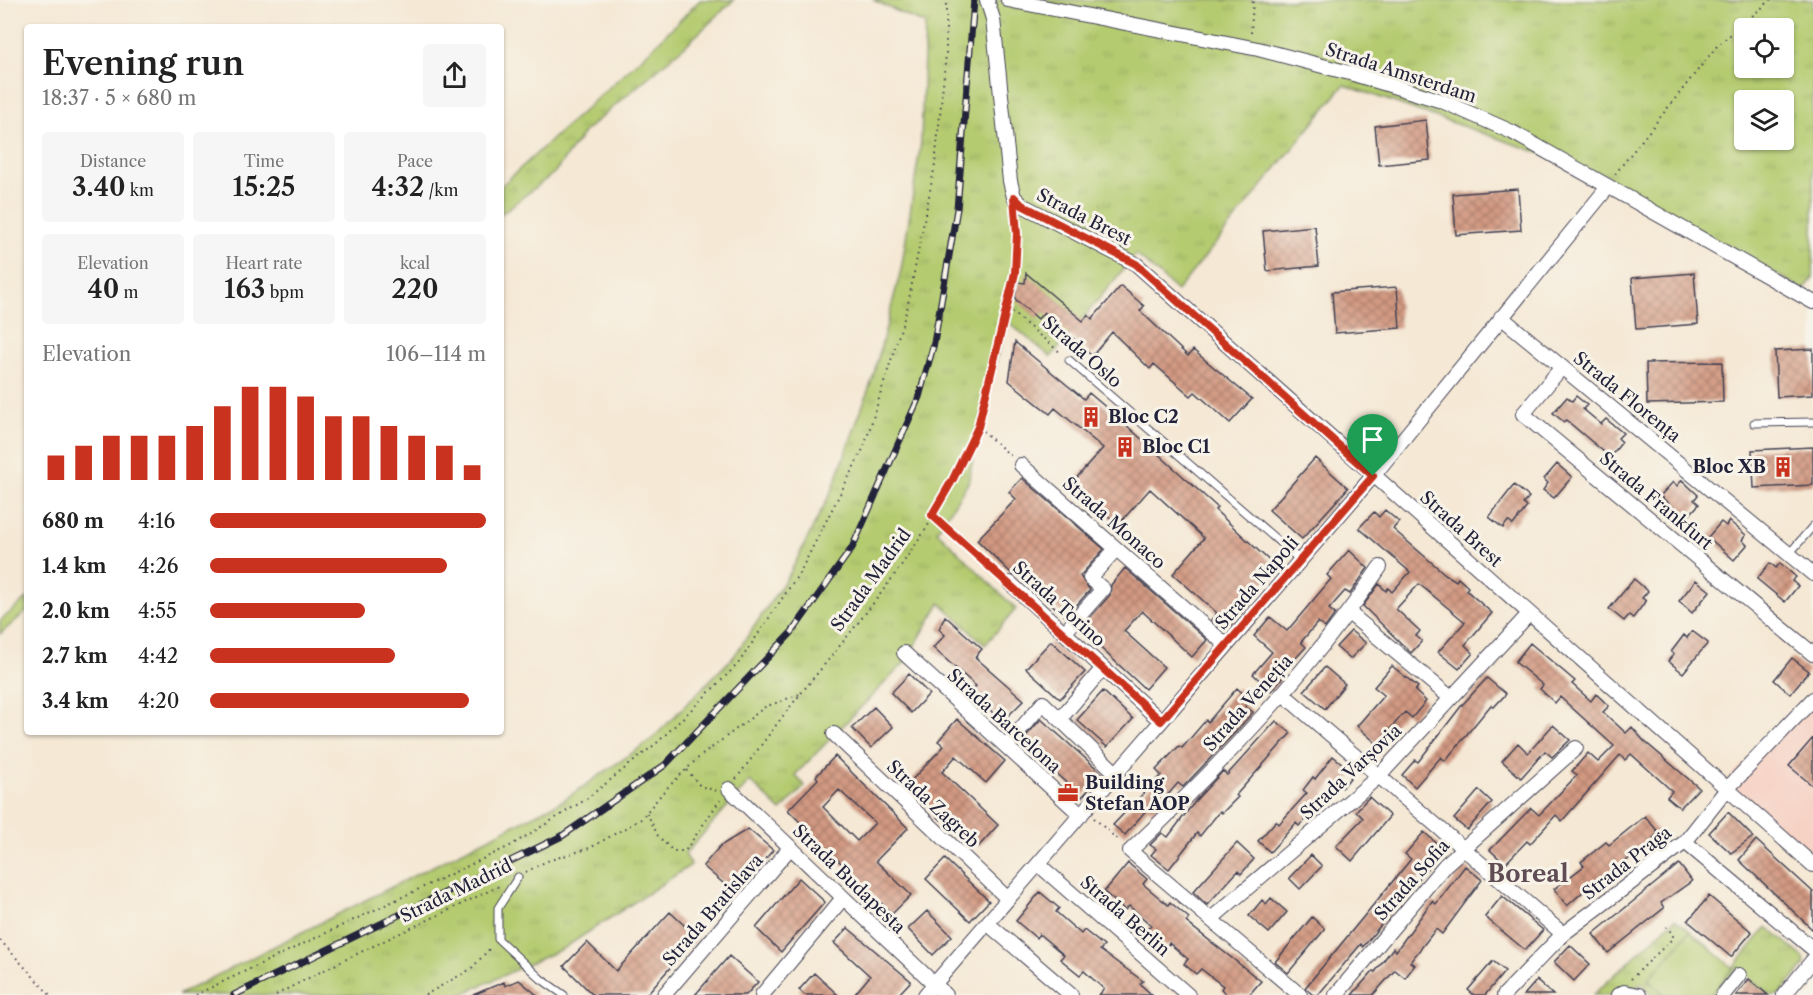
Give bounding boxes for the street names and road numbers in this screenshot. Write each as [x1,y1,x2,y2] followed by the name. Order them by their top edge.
[1323,38,1479,108] street label: Strada Amsterdam
[1033,184,1136,251] street label: Strada Brest
[1038,311,1126,393] street label: Strada Oslo
[1569,347,1686,447] street label: Strada Florența
[1595,447,1718,555] street label: Strada Frankfurt
[1058,472,1170,574] street label: Strada Monaco
[1415,486,1507,572] street label: Strada Brest
[826,524,916,636] street label: Strada Madrid
[1211,532,1304,634] street label: Strada Napoli
[1008,557,1110,651] street label: Strada Torino
[1199,650,1298,756] street label: Strada Veneția
[943,664,1066,778] street label: Strada Barcelona
[1296,719,1406,824] street label: Strada Varșovia
[882,756,984,853] street label: Strada Zagreb
[788,820,910,939] street label: Strada Budapesta
[1578,821,1676,905] street label: Strada Praga
[1370,834,1455,925] street label: Strada Sofia
[658,849,768,971] street label: Strada Bratislava
[396,854,516,928] street label: Strada Madrid
[1076,871,1174,961] street label: Strada Berlin

